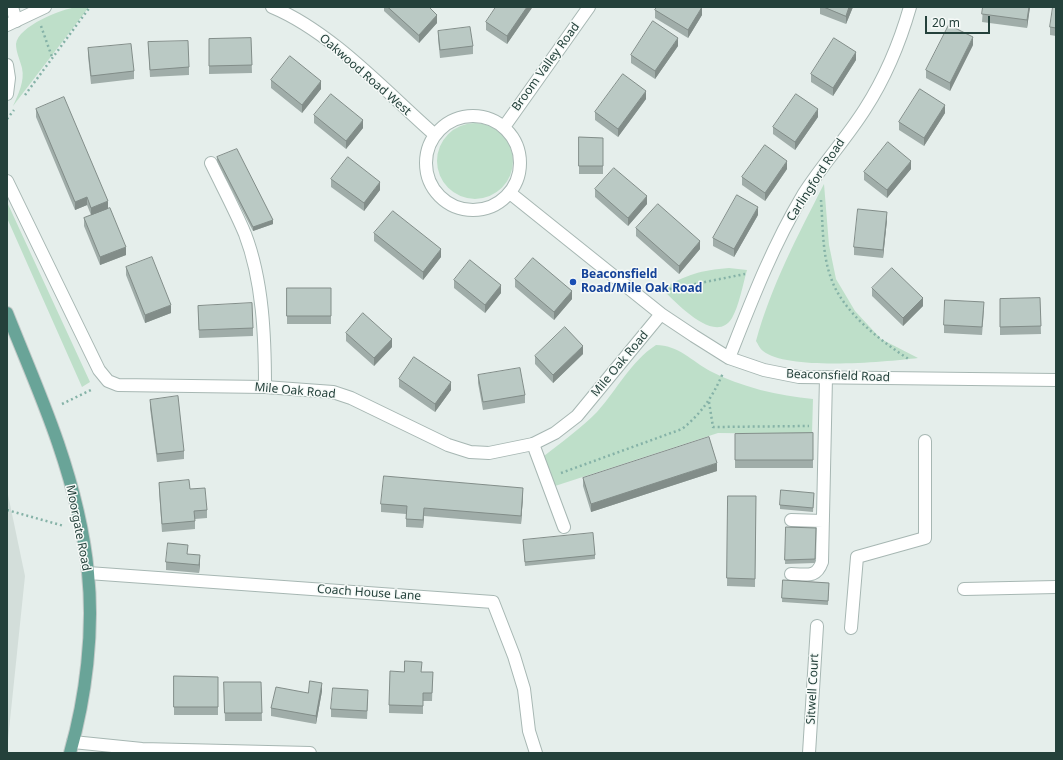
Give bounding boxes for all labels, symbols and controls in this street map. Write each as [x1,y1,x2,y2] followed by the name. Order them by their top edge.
[927,8,992,34] scale bar
[932,14,960,31] text: 20 m
[509,20,583,114] street label: Broom Valley Road
[316,31,414,119] street label: Oakwood Road West
[784,136,848,224] street label: Carlingford Road
[581,268,702,296] place label: Beaconsfield Road/Mile Oak Road
[568,277,578,287] marker: Beaconsfield Road/Mile Oak Road
[588,328,652,400] street label: Mile Oak Road
[786,367,890,385] street label: Beaconsfield Road
[254,380,336,402] street label: Mile Oak Road
[63,484,93,572] street label: Moorgate Road
[316,582,422,604] street label: Coach House Lane
[804,653,822,725] street label: Sitwell Court

